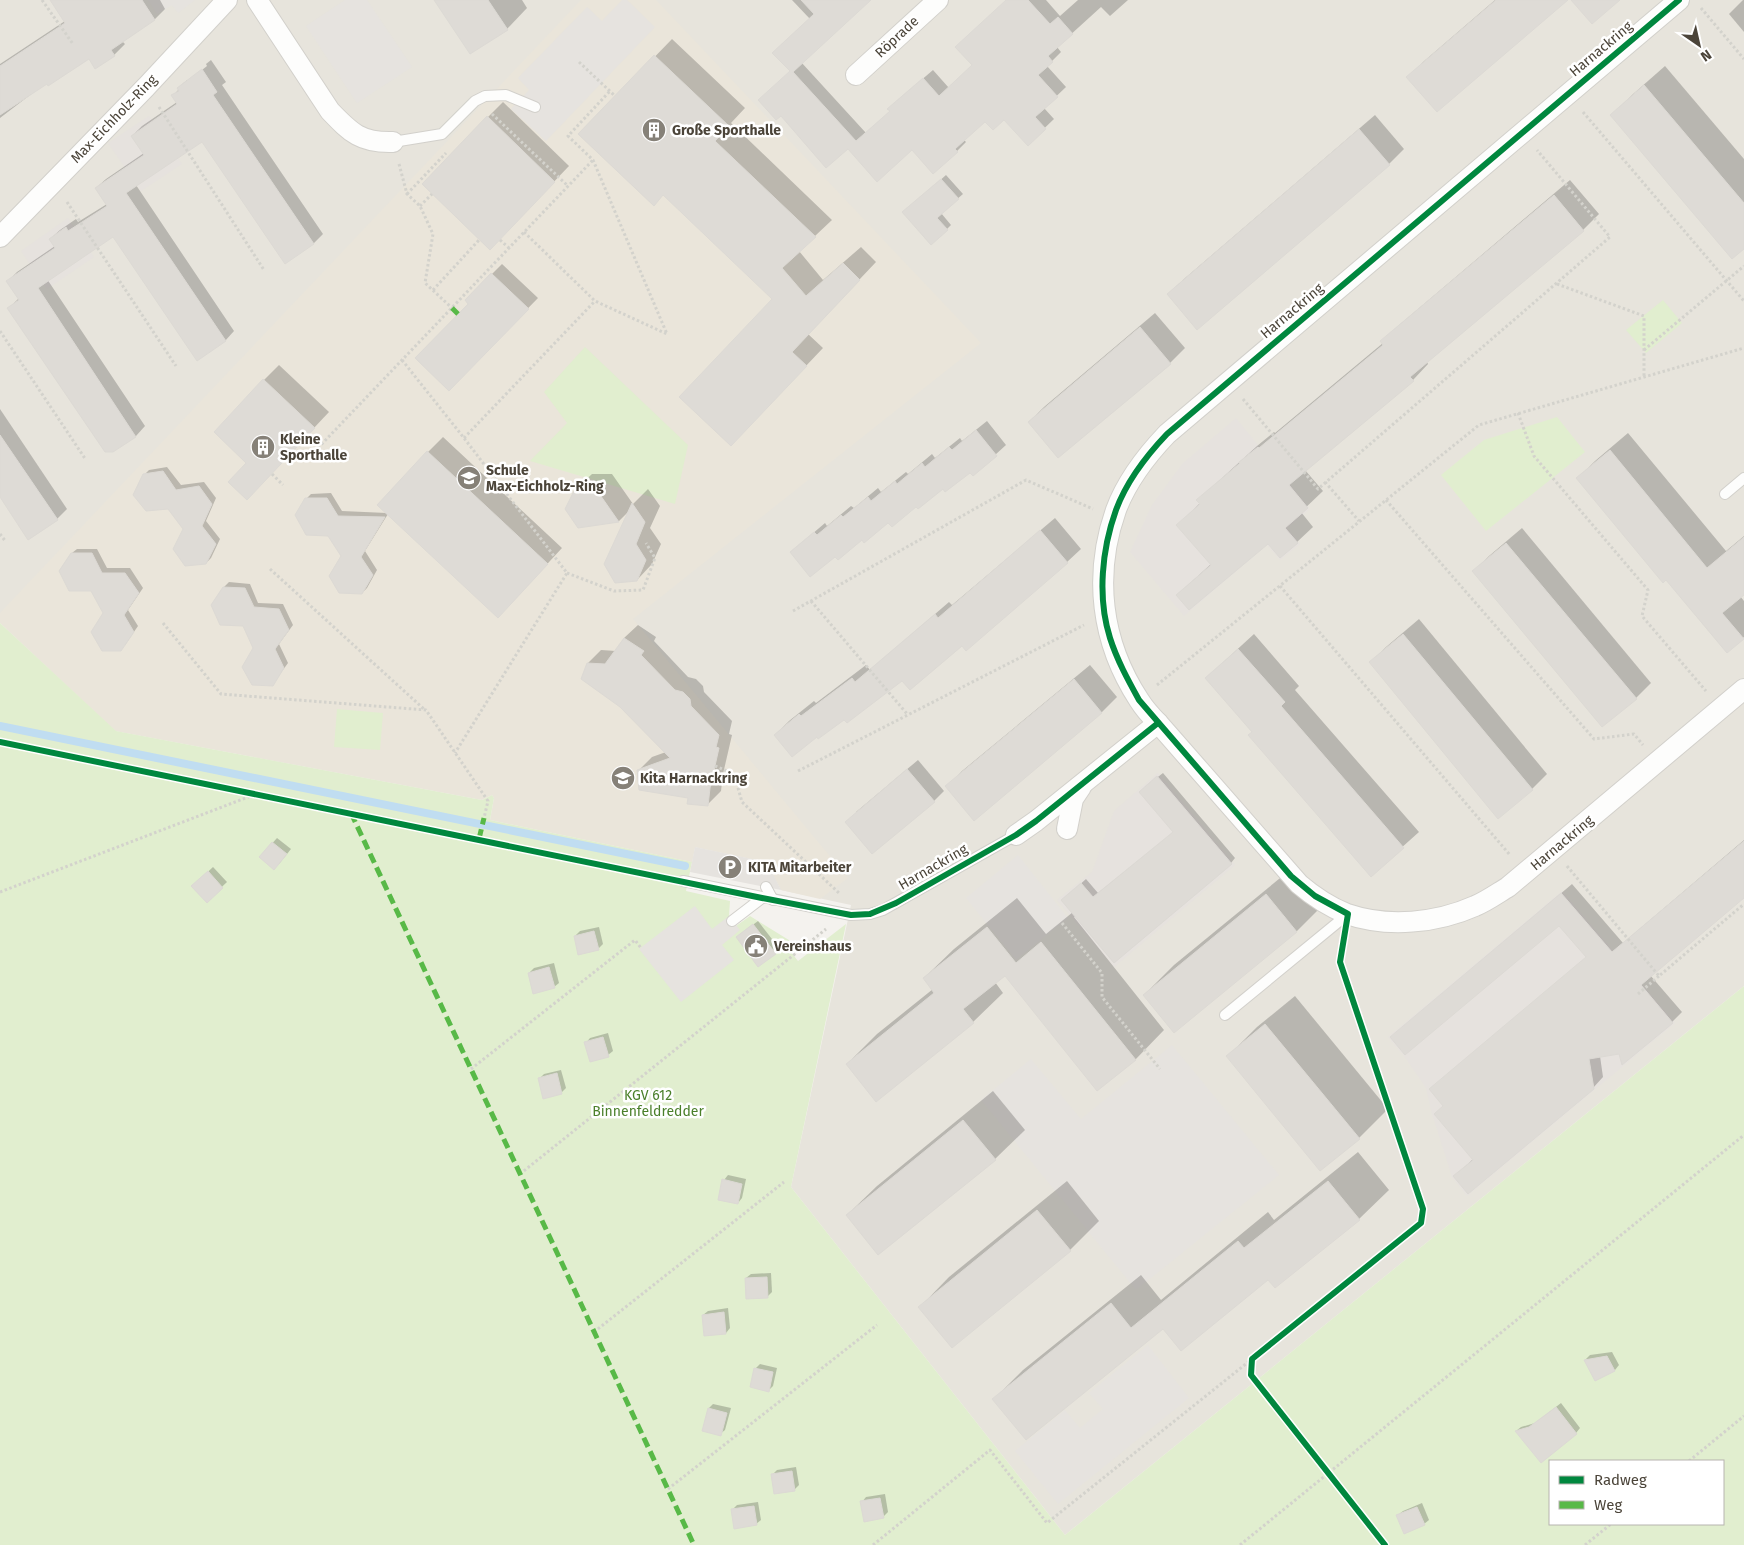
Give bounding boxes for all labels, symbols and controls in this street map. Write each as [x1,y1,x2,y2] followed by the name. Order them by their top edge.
[872,13,922,61] street label: Röprade
[1566,17,1637,80] street label: Harnackring
[1674,20,1724,70] north arrow
[1697,46,1715,65] text: N
[67,71,161,167] street label: Max-Eichholz-Ring
[641,117,667,143] building icon: Große Sporthalle
[672,122,781,139] place label: Große Sporthalle
[1257,279,1328,342] street label: Harnackring
[280,431,347,464] place label: Kleine Sporthalle
[250,434,276,460] building icon: Kleine Sporthalle
[486,462,604,495] place label: Schule Max-Eichholz-Ring
[456,465,482,491] school or university icon: Schule Max-Eichholz-Ring
[610,765,636,791] school or university icon: Kita Harnackring
[640,770,747,787] place label: Kita Harnackring
[1527,811,1598,874] street label: Harnackring
[895,840,971,894] street label: Harnackring
[717,854,743,880] parking icon: KITA Mitarbeiter
[748,859,852,876] place label: KITA Mitarbeiter
[743,933,769,959] public building icon: Vereinshaus
[773,938,852,955] place label: Vereinshaus
[592,1087,704,1120] park label: KGV 612 Binnenfeldredder
[1549,1460,1724,1525] legend
[1594,1471,1647,1489] text: Radweg
[1594,1496,1622,1514] text: Weg

